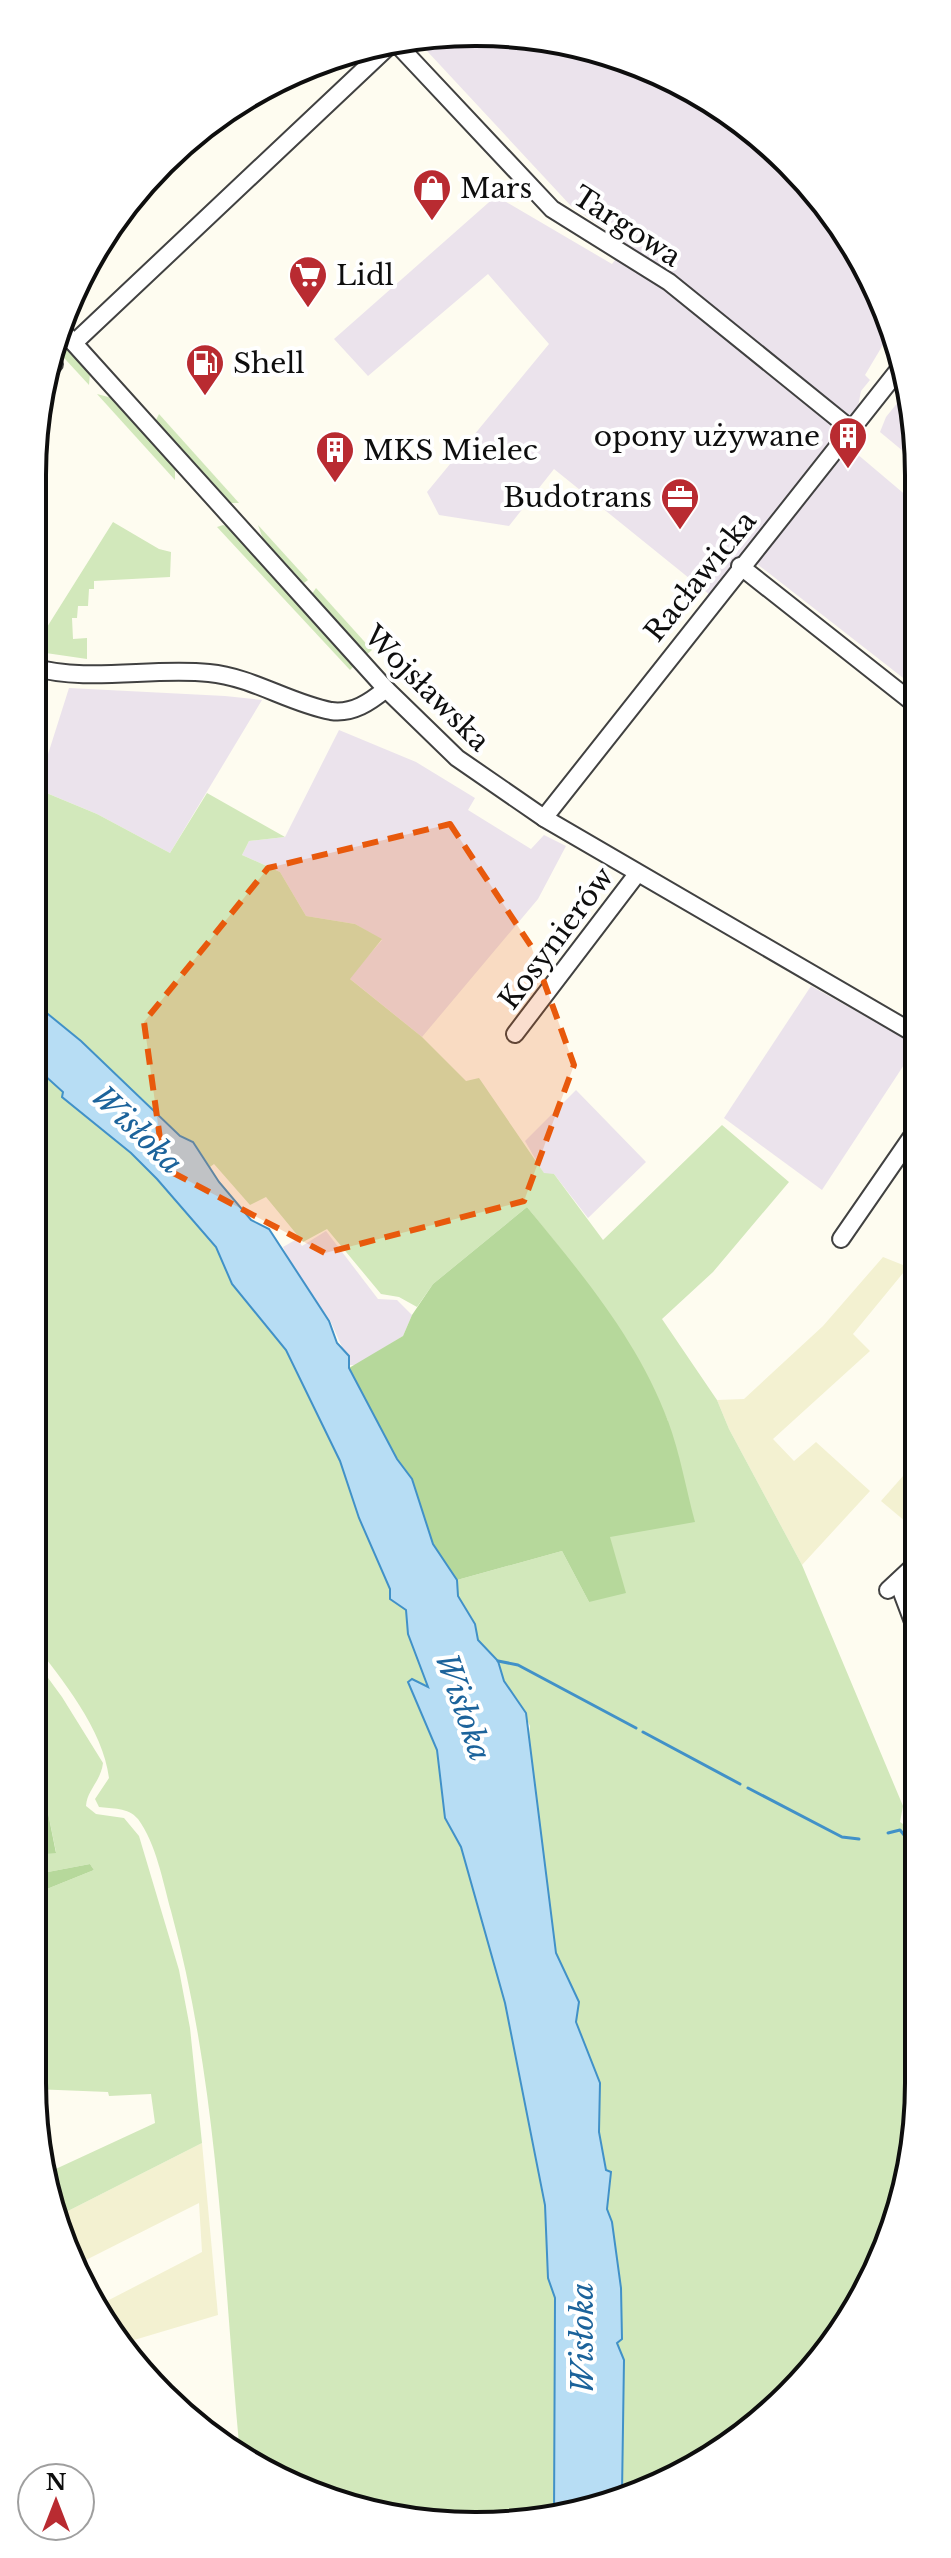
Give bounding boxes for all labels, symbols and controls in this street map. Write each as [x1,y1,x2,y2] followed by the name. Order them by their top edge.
[411,167,453,222] shop icon: Mars
[460,171,532,206] place label: Mars
[566,179,688,275] street label: Targowa
[287,254,329,309] supermarket icon: Lidl
[336,258,394,293] place label: Lidl
[184,342,226,397] fuel station icon: Shell
[233,346,305,381] place label: Shell
[827,415,869,470] building icon: opony używane
[594,419,820,454] place label: opony używane
[314,429,356,484] building icon: MKS Mielec
[363,433,538,468] place label: MKS Mielec
[659,476,701,531] office icon: Budotrans
[503,480,652,515] place label: Budotrans
[637,504,764,649] street label: Racławicka
[356,617,497,759] street label: Wojsławska
[492,860,621,1016] street label: Kosynierów
[84,1078,190,1182] water label: Wisłoka
[428,1648,499,1766] water label: Wisłoka
[564,2282,601,2394] water label: Wisłoka
[16,2462,96,2542] north arrow
[46,2469,67,2496] text: N

